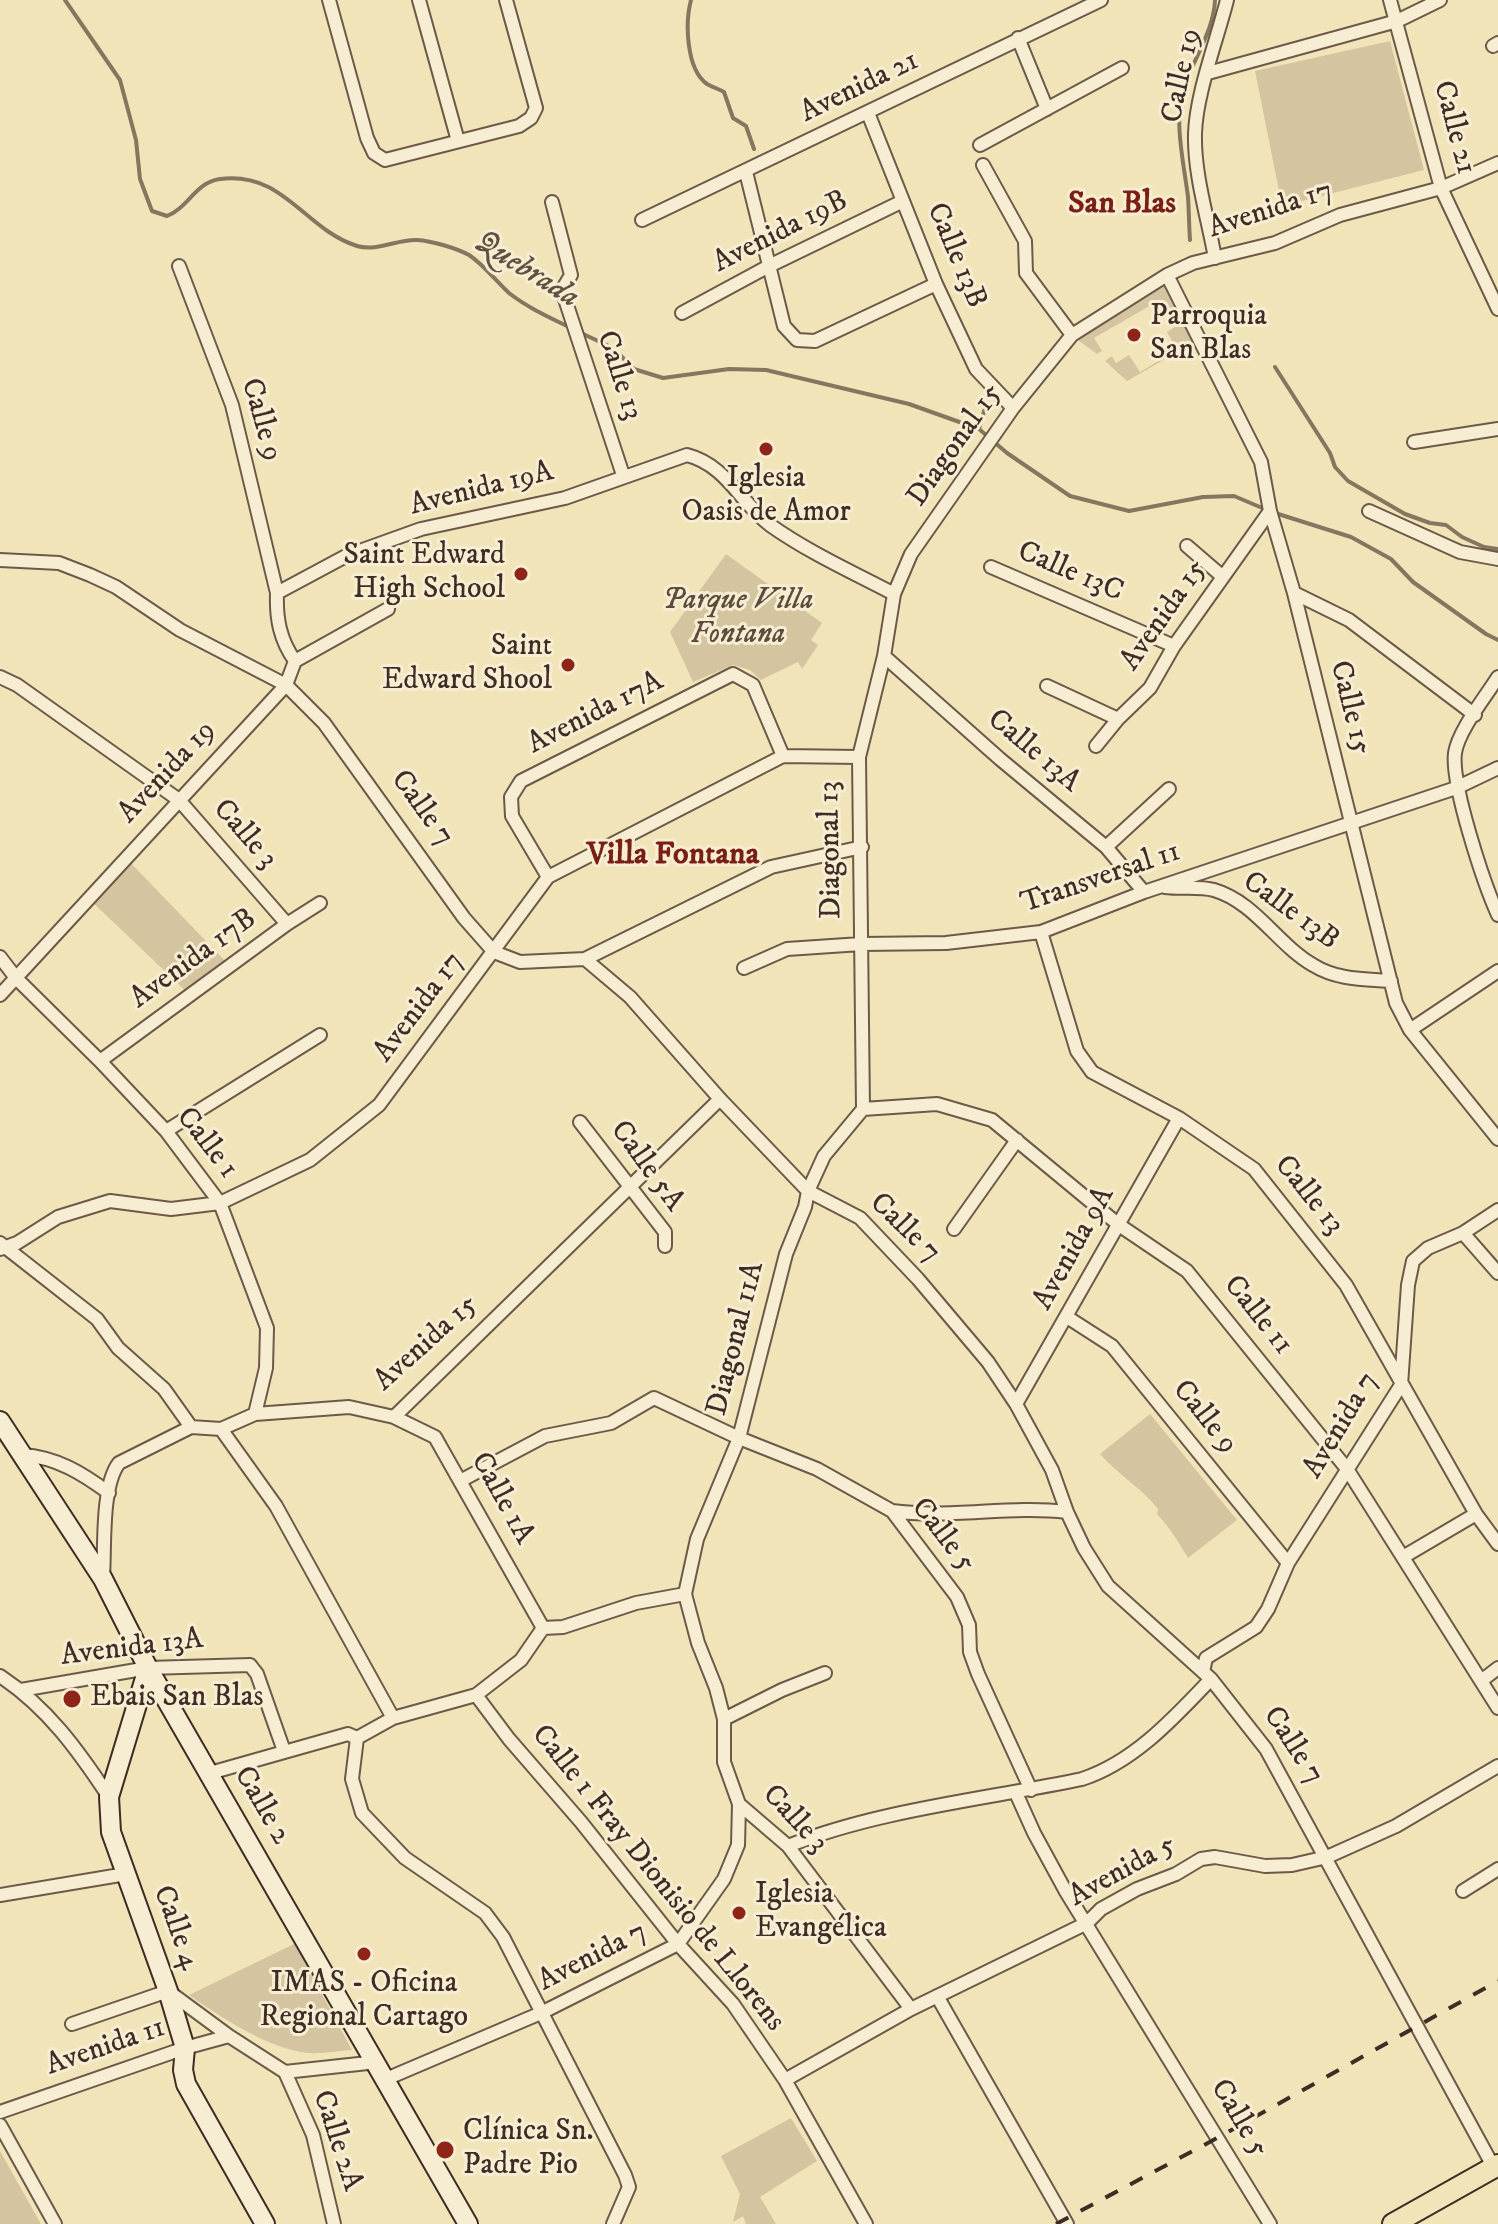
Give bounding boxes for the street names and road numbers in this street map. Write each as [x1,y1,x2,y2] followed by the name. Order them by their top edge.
[1155,26,1211,126] street label: Calle 19
[795,44,925,132] street label: Avenida 21
[1423,77,1483,179] street label: Calle 21
[1204,174,1338,248] street label: Avenida 17
[708,184,854,282] street label: Avenida 19B
[917,198,993,314] street label: Calle 13B
[587,327,649,425] street label: Calle 13
[231,374,289,466] street label: Calle 9
[901,378,1011,514] street label: Diagonal 15
[407,455,557,525] street label: Avenida 19A
[1012,535,1128,611] street label: Calle 13C
[1114,554,1216,678] street label: Avenida 15
[1320,657,1378,759] street label: Calle 15
[522,664,670,764] street label: Avenida 17A
[979,703,1087,801] street label: Calle 13A
[111,714,225,832] street label: Avenida 19
[381,764,461,854] street label: Calle 7
[813,781,851,919] street label: Diagonal 13
[204,793,284,877] street label: Calle 3
[1017,835,1185,923] street label: Transversal 11
[1235,865,1345,959] street label: Calle 13B
[124,902,264,1018] street label: Avenida 17B
[367,946,473,1070] street label: Avenida 17
[167,1101,245,1187] street label: Calle 1
[601,1115,691,1219] street label: Calle 5A
[1265,1149,1351,1243] street label: Calle 13
[1026,1181,1124,1317] street label: Avenida 9A
[861,1186,947,1272] street label: Calle 7
[701,1258,773,1420] street label: Diagonal 11A
[1214,1269,1300,1363] street label: Calle 11
[368,1288,486,1400] street label: Avenida 15
[1296,1366,1388,1486] street label: Avenida 7
[1163,1374,1245,1462] street label: Calle 9
[461,1447,541,1551] street label: Calle 1A
[902,1492,982,1580] street label: Calle 5
[59,1622,205,1676] street label: Avenida 13A
[1254,1700,1330,1792] street label: Calle 7
[522,1719,792,2039] street label: Calle 1 Fray Dionisio de Llorens
[224,1761,298,1851] street label: Calle 2
[753,1778,835,1862] street label: Calle 3
[1063,1828,1183,1916] street label: Avenida 5
[143,1881,207,1975] street label: Calle 4
[533,1915,653,2001] street label: Avenida 7
[42,2011,170,2085] street label: Avenida 11
[1201,2074,1275,2164] street label: Calle 5
[303,2086,369,2196] street label: Calle 2A

